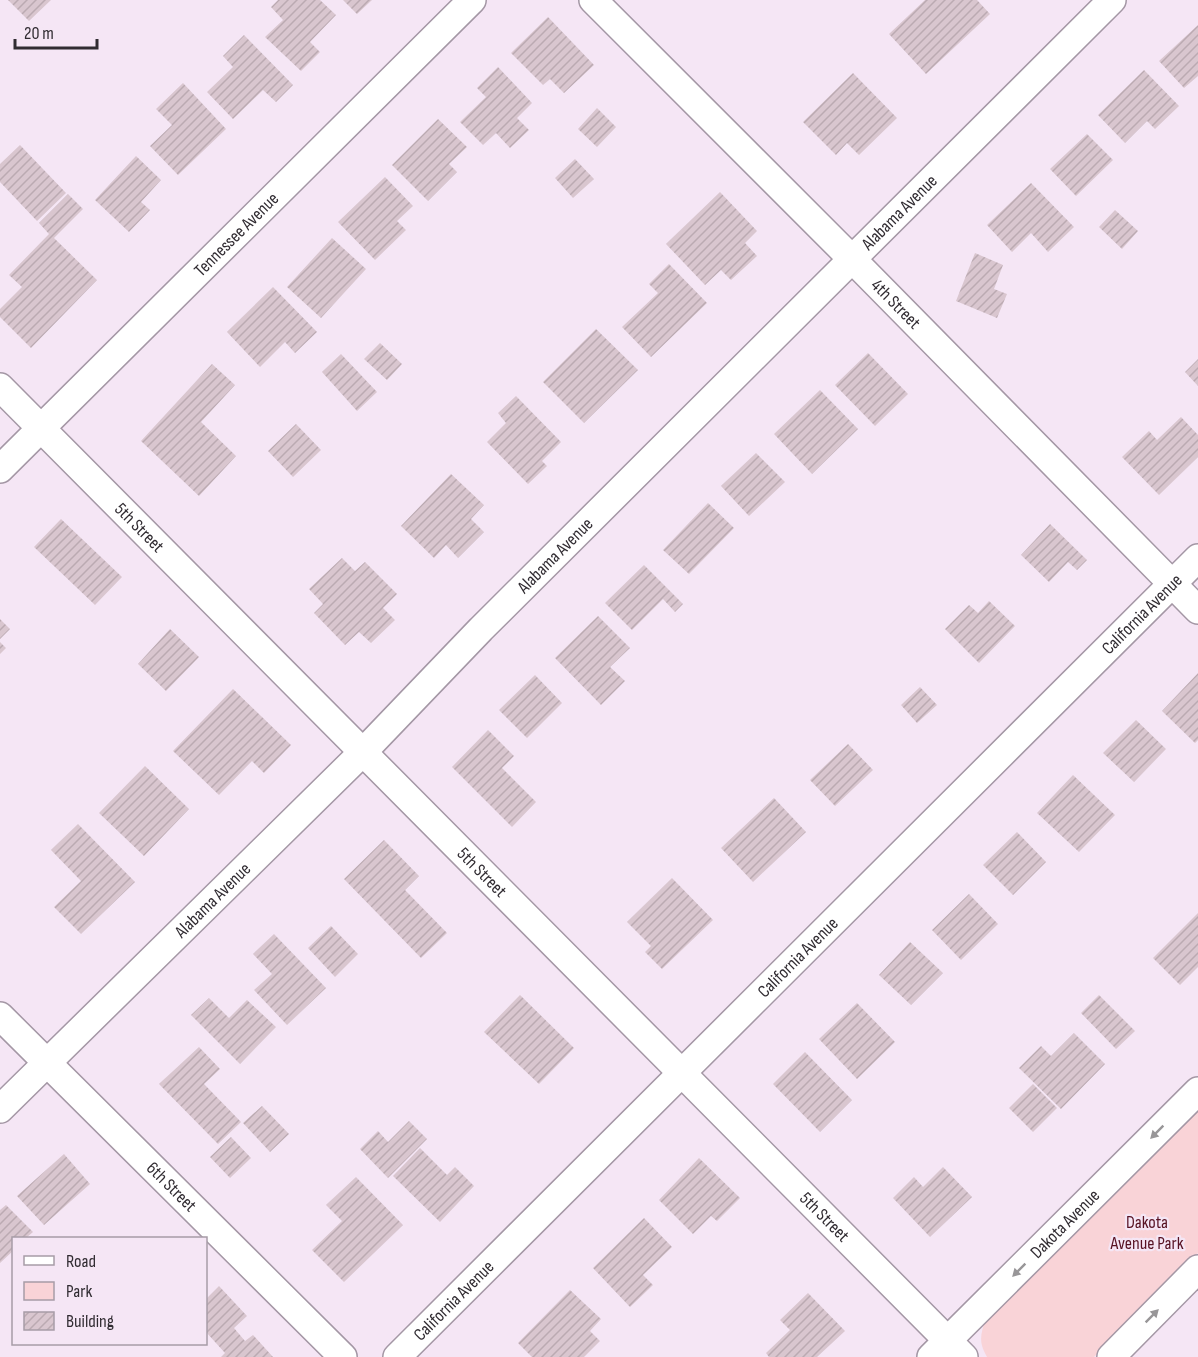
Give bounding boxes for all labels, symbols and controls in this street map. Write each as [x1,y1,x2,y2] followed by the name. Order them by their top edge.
[15,12,98,50] scale bar
[24,23,54,44] text: 20 m
[857,170,942,255] street label: Alabama Avenue
[190,188,283,281] street label: Tennessee Avenue
[867,275,925,334] street label: 4th Street
[110,499,169,557] street label: 5th Street
[512,514,597,598] street label: Alabama Avenue
[1098,570,1187,659] street label: California Avenue
[453,843,511,902] street label: 5th Street
[170,859,255,943] street label: Alabama Avenue
[754,913,843,1002] street label: California Avenue
[1150,1124,1164,1138] one-way arrow
[142,1158,201,1217] street label: 6th Street
[1026,1185,1104,1263] street label: Dakota Avenue
[795,1188,854,1247] street label: 5th Street
[1109,1212,1184,1254] park label: Dakota Avenue Park
[12,1237,207,1345] legend
[66,1251,96,1272] text: Road
[409,1256,499,1345] street label: California Avenue
[1012,1262,1026,1276] one-way arrow
[66,1281,92,1302] text: Park
[1144,1309,1158,1323] one-way arrow
[66,1311,114,1332] text: Building

